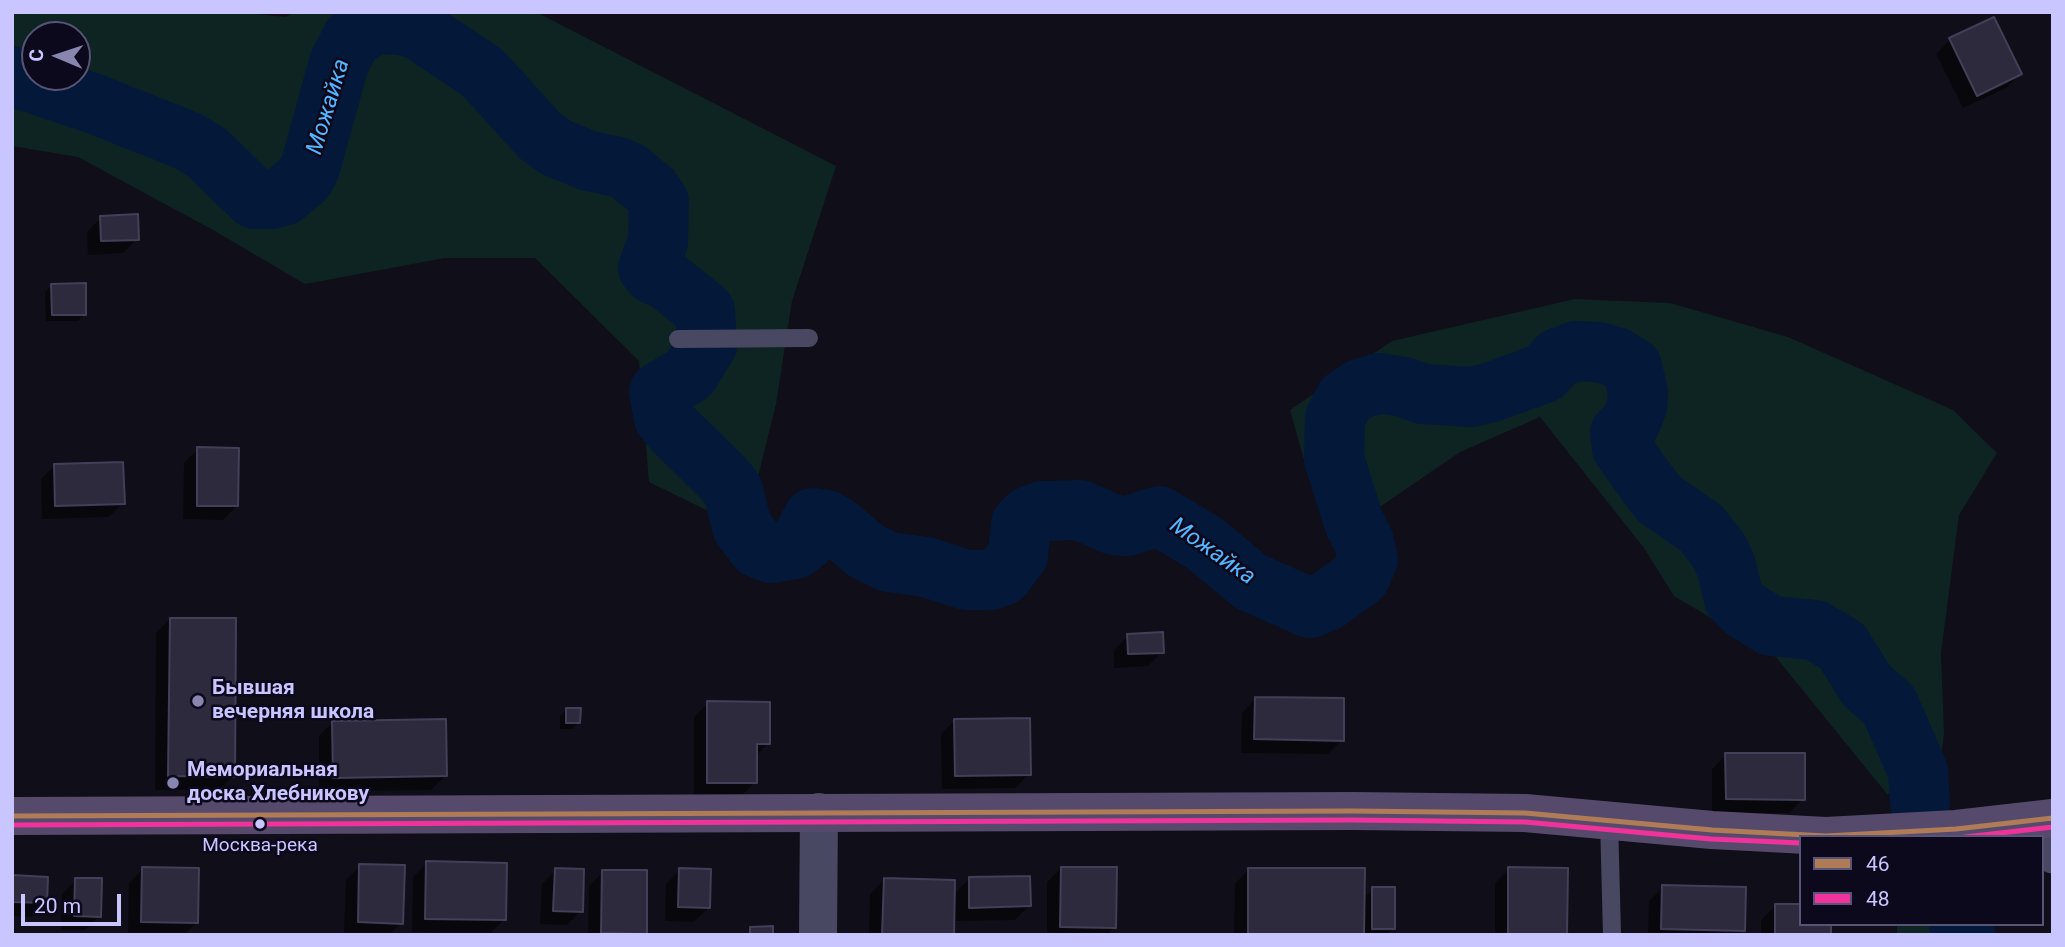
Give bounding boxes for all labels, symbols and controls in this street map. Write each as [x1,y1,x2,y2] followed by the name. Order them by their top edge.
[21,21,91,91] north arrow
[25,49,48,62] text: С
[301,56,357,158] water label: Можайка
[1164,513,1260,591] water label: Можайка
[212,676,374,726] place label: Бывшая вечерняя школа
[190,693,206,709] marker: Бывшая вечерняя школа
[187,758,369,808] place label: Мемориальная доска Хлебникову
[165,775,181,791] marker: Мемориальная доска Хлебникову
[253,817,267,831] marker: Москва-река
[202,835,318,857] place label: Москва-река
[1799,835,2044,926] legend
[1866,852,1890,876] text: 46
[24,880,124,924] scale bar
[1866,887,1890,911] text: 48
[34,894,81,918] text: 20 m

